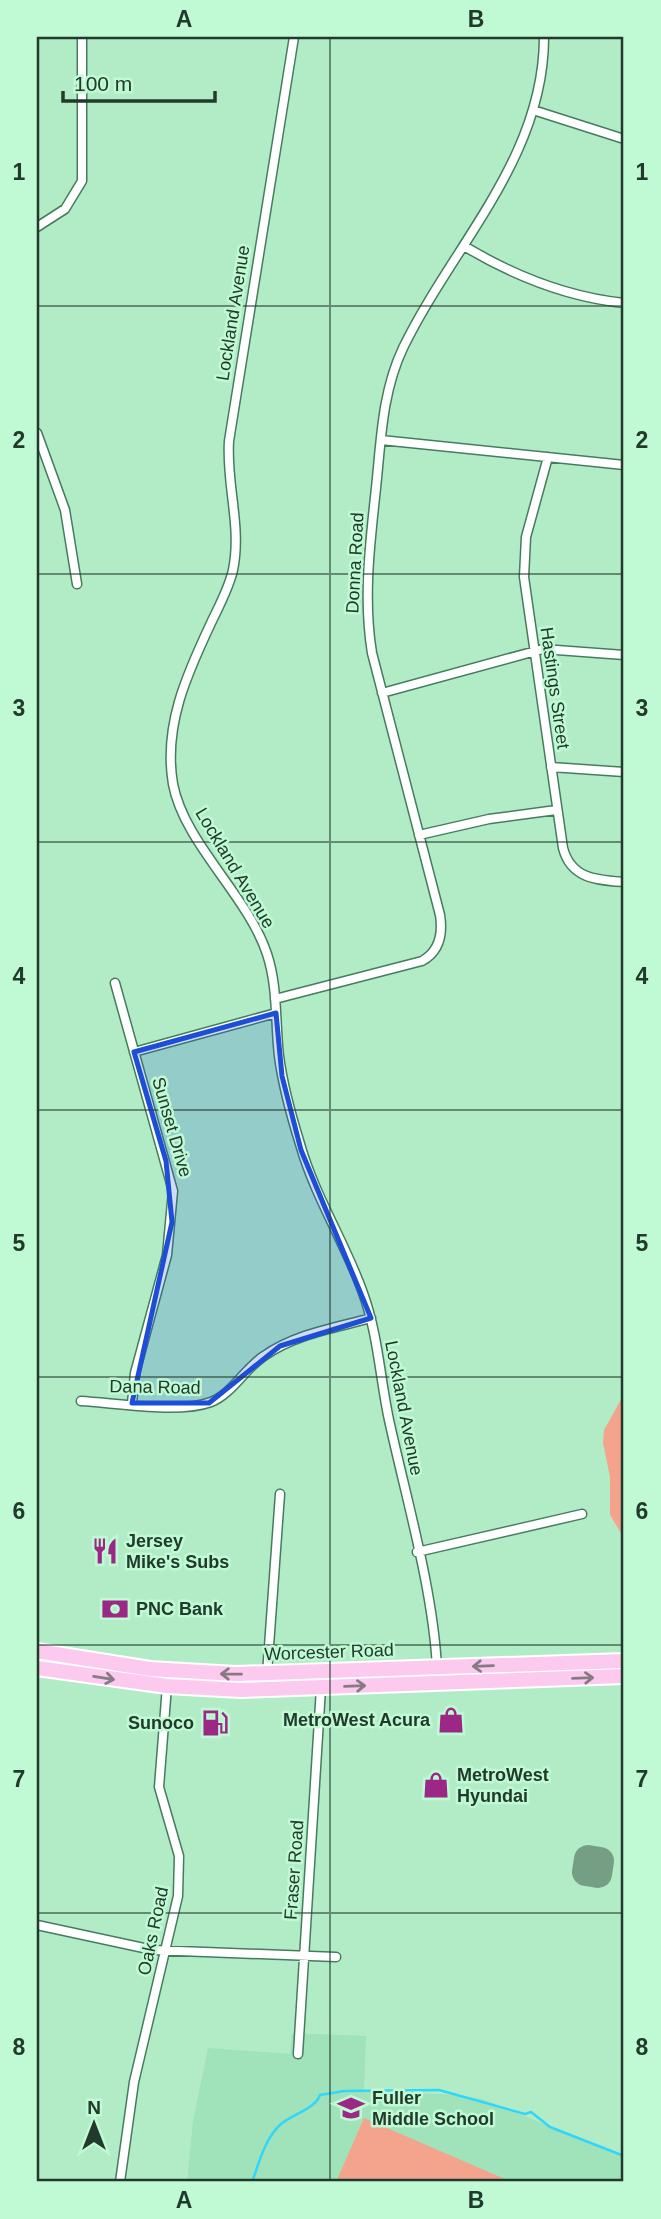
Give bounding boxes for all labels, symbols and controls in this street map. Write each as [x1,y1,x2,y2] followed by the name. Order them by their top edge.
[176,6,192,32] text: A
[468,6,484,32] text: B
[63,60,215,104] scale bar
[74,72,132,95] text: 100 m
[13,159,26,185] text: 1
[636,159,649,185] text: 1
[212,244,254,382] street label: Lockland Avenue
[13,427,25,453] text: 2
[636,427,648,453] text: 2
[342,512,368,614] street label: Donna Road
[537,626,573,750] street label: Hastings Street
[13,695,25,721] text: 3
[636,695,648,721] text: 3
[191,804,279,932] street label: Lockland Avenue
[13,963,26,989] text: 4
[636,963,649,989] text: 4
[148,1075,196,1179] street label: Sunset Drive
[13,1230,26,1256] text: 5
[636,1230,649,1256] text: 5
[381,1339,427,1477] street label: Lockland Avenue
[109,1376,201,1398] street label: Dana Road
[13,1498,25,1524] text: 6
[636,1498,648,1524] text: 6
[126,1531,229,1572] place label: Jersey Mike's Subs
[90,1536,120,1566] restaurant icon: Jersey Mike's Subs
[100,1594,130,1624] bank icon: PNC Bank
[136,1599,224,1619] place label: PNC Bank
[264,1640,394,1664] street label: Worcester Road
[471,1660,494,1673] one-way arrow
[220,1667,243,1681] one-way arrow
[571,1671,594,1684] one-way arrow
[92,1672,115,1685] one-way arrow
[344,1680,367,1693] one-way arrow
[436,1705,466,1735] shop icon: MetroWest Acura
[200,1708,230,1738] fuel station icon: Sunoco
[283,1710,431,1730] place label: MetroWest Acura
[128,1713,194,1733] place label: Sunoco
[457,1765,549,1806] place label: MetroWest Hyundai
[13,1766,25,1792] text: 7
[636,1766,648,1792] text: 7
[421,1770,451,1800] shop icon: MetroWest Hyundai
[281,1819,307,1921] street label: Fraser Road
[134,1885,172,1977] street label: Oaks Road
[13,2034,26,2060] text: 8
[636,2034,649,2060] text: 8
[372,2088,494,2129] place label: Fuller Middle School
[60,2090,130,2160] north arrow
[336,2093,366,2123] school or university icon: Fuller Middle School
[87,2097,101,2118] text: N
[176,2187,192,2213] text: A
[468,2187,484,2213] text: B

